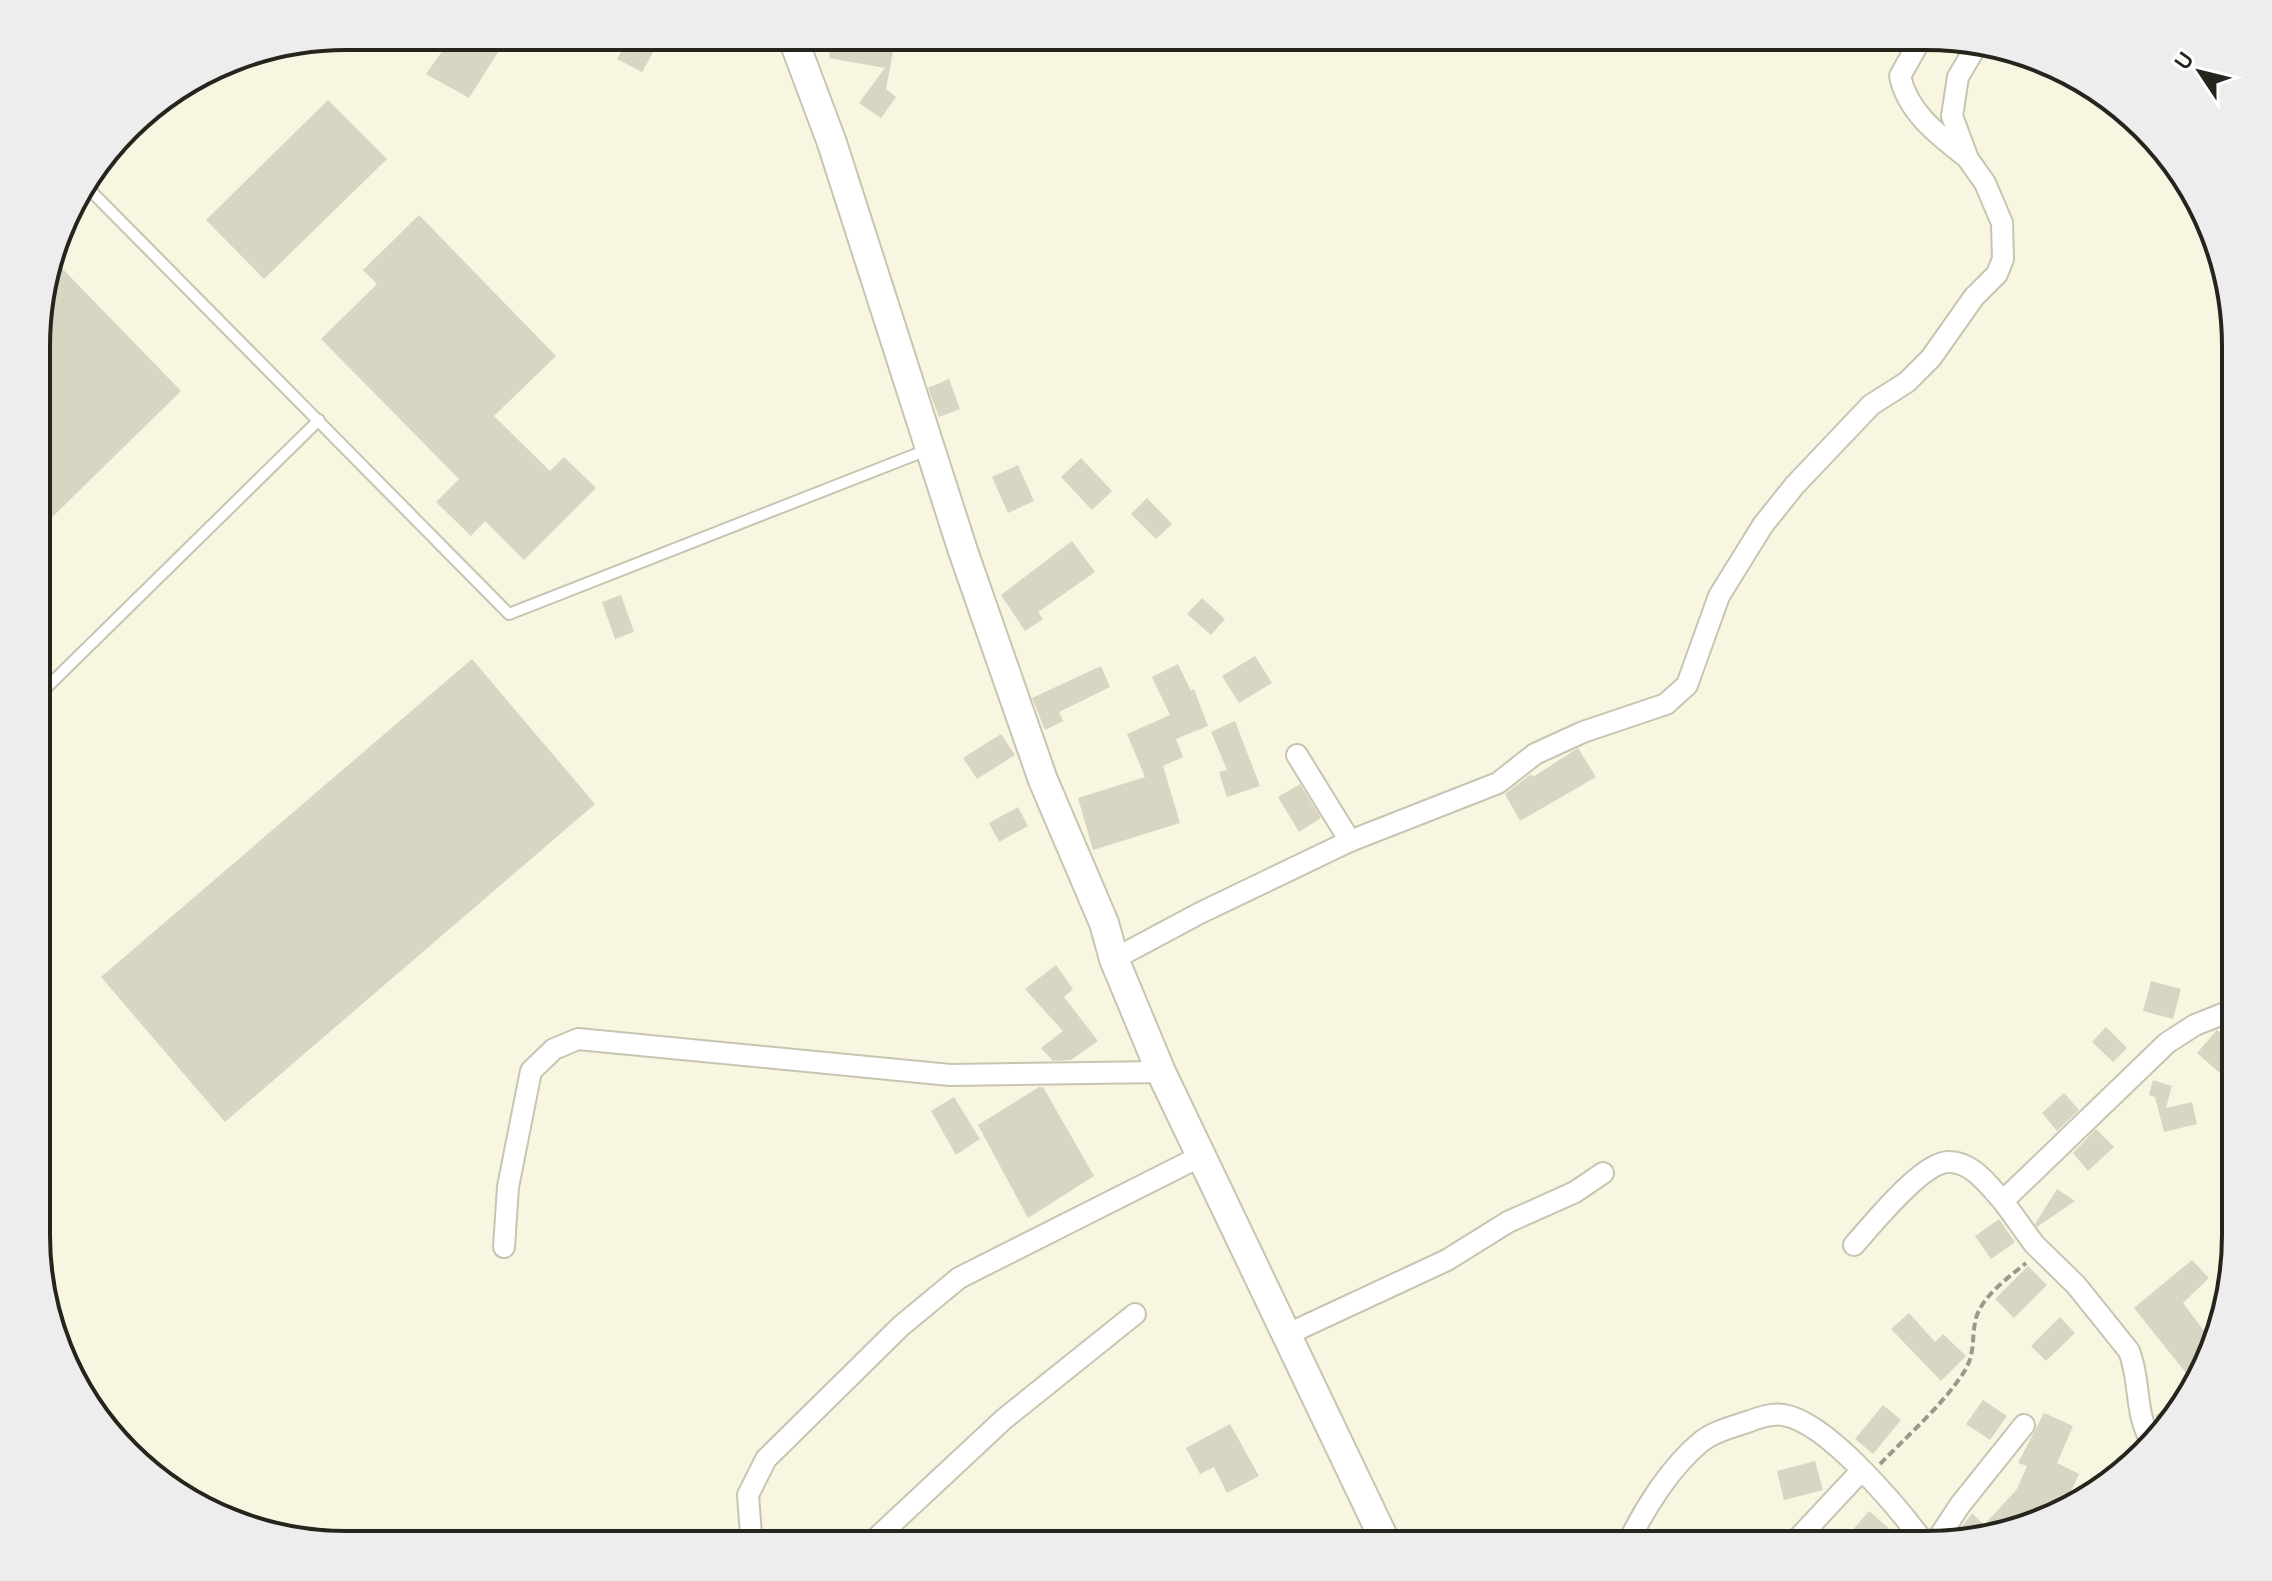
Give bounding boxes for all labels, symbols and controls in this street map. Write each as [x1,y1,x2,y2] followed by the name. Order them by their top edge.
[2160,32,2240,112] north arrow
[2170,48,2201,76] text: U

